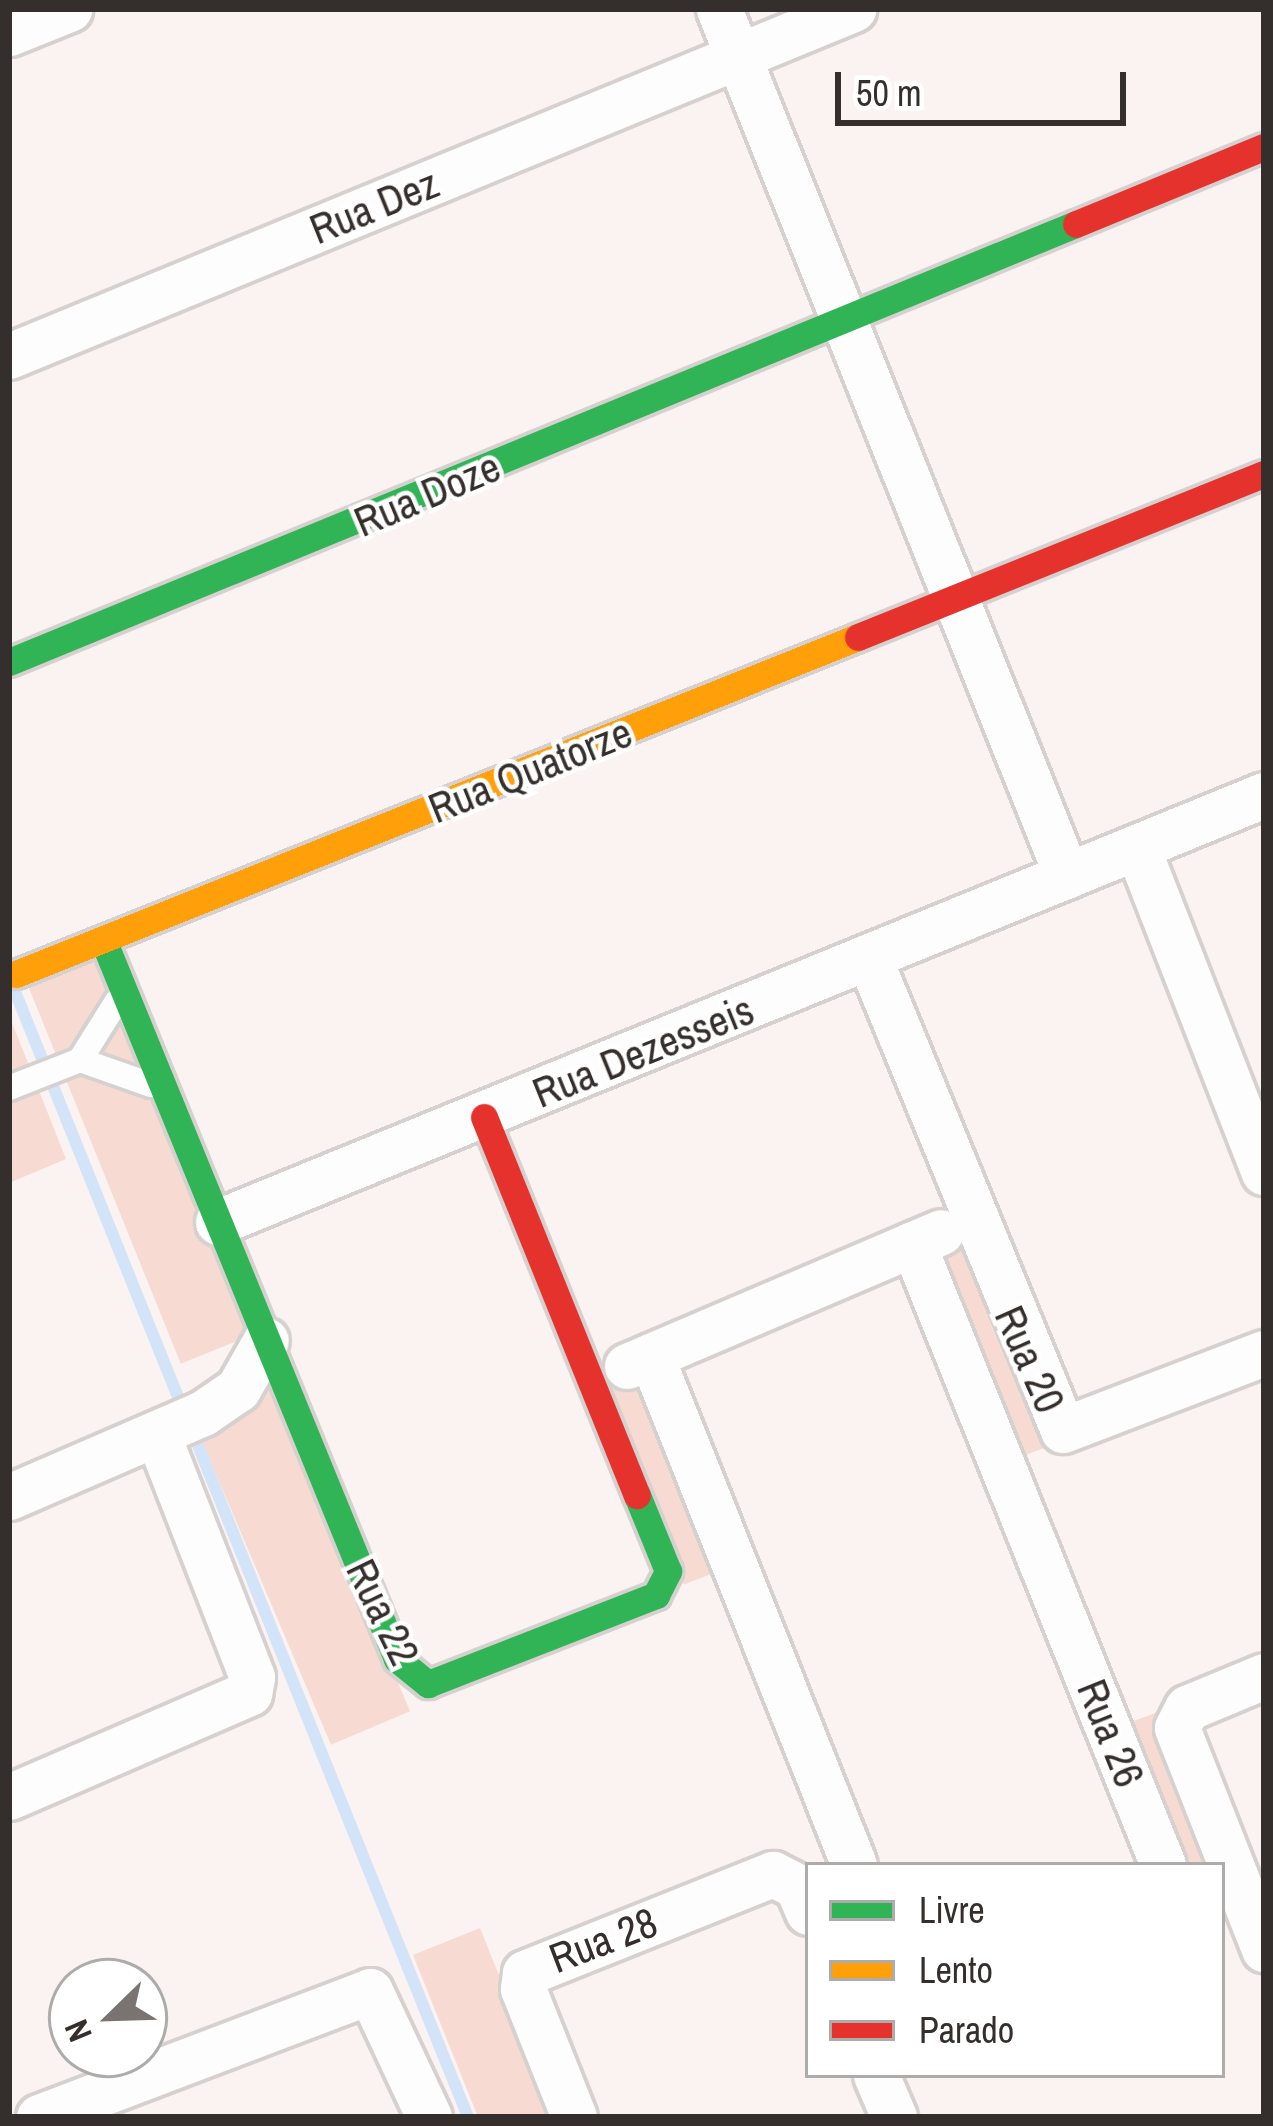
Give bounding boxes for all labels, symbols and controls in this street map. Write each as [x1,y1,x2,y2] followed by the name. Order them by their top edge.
[841,48,1132,122] scale bar
[856,69,922,117] text: 50 m
[302,158,446,254] street label: Rua Dez
[347,441,507,547] street label: Rua Doze
[421,706,639,834] street label: Rua Quatorze
[525,984,761,1118] street label: Rua Dezesseis
[984,1298,1076,1420] street label: Rua 20
[336,1551,430,1673] street label: Rua 22
[1067,1672,1155,1794] street label: Rua 26
[805,1862,1225,2078] legend
[919,1886,985,1934] text: Livre
[542,1897,664,1983] street label: Rua 28
[919,1946,993,1994] text: Lento
[48,1958,168,2078] north arrow
[919,2006,1014,2054] text: Parado
[54,2013,102,2048] text: N

